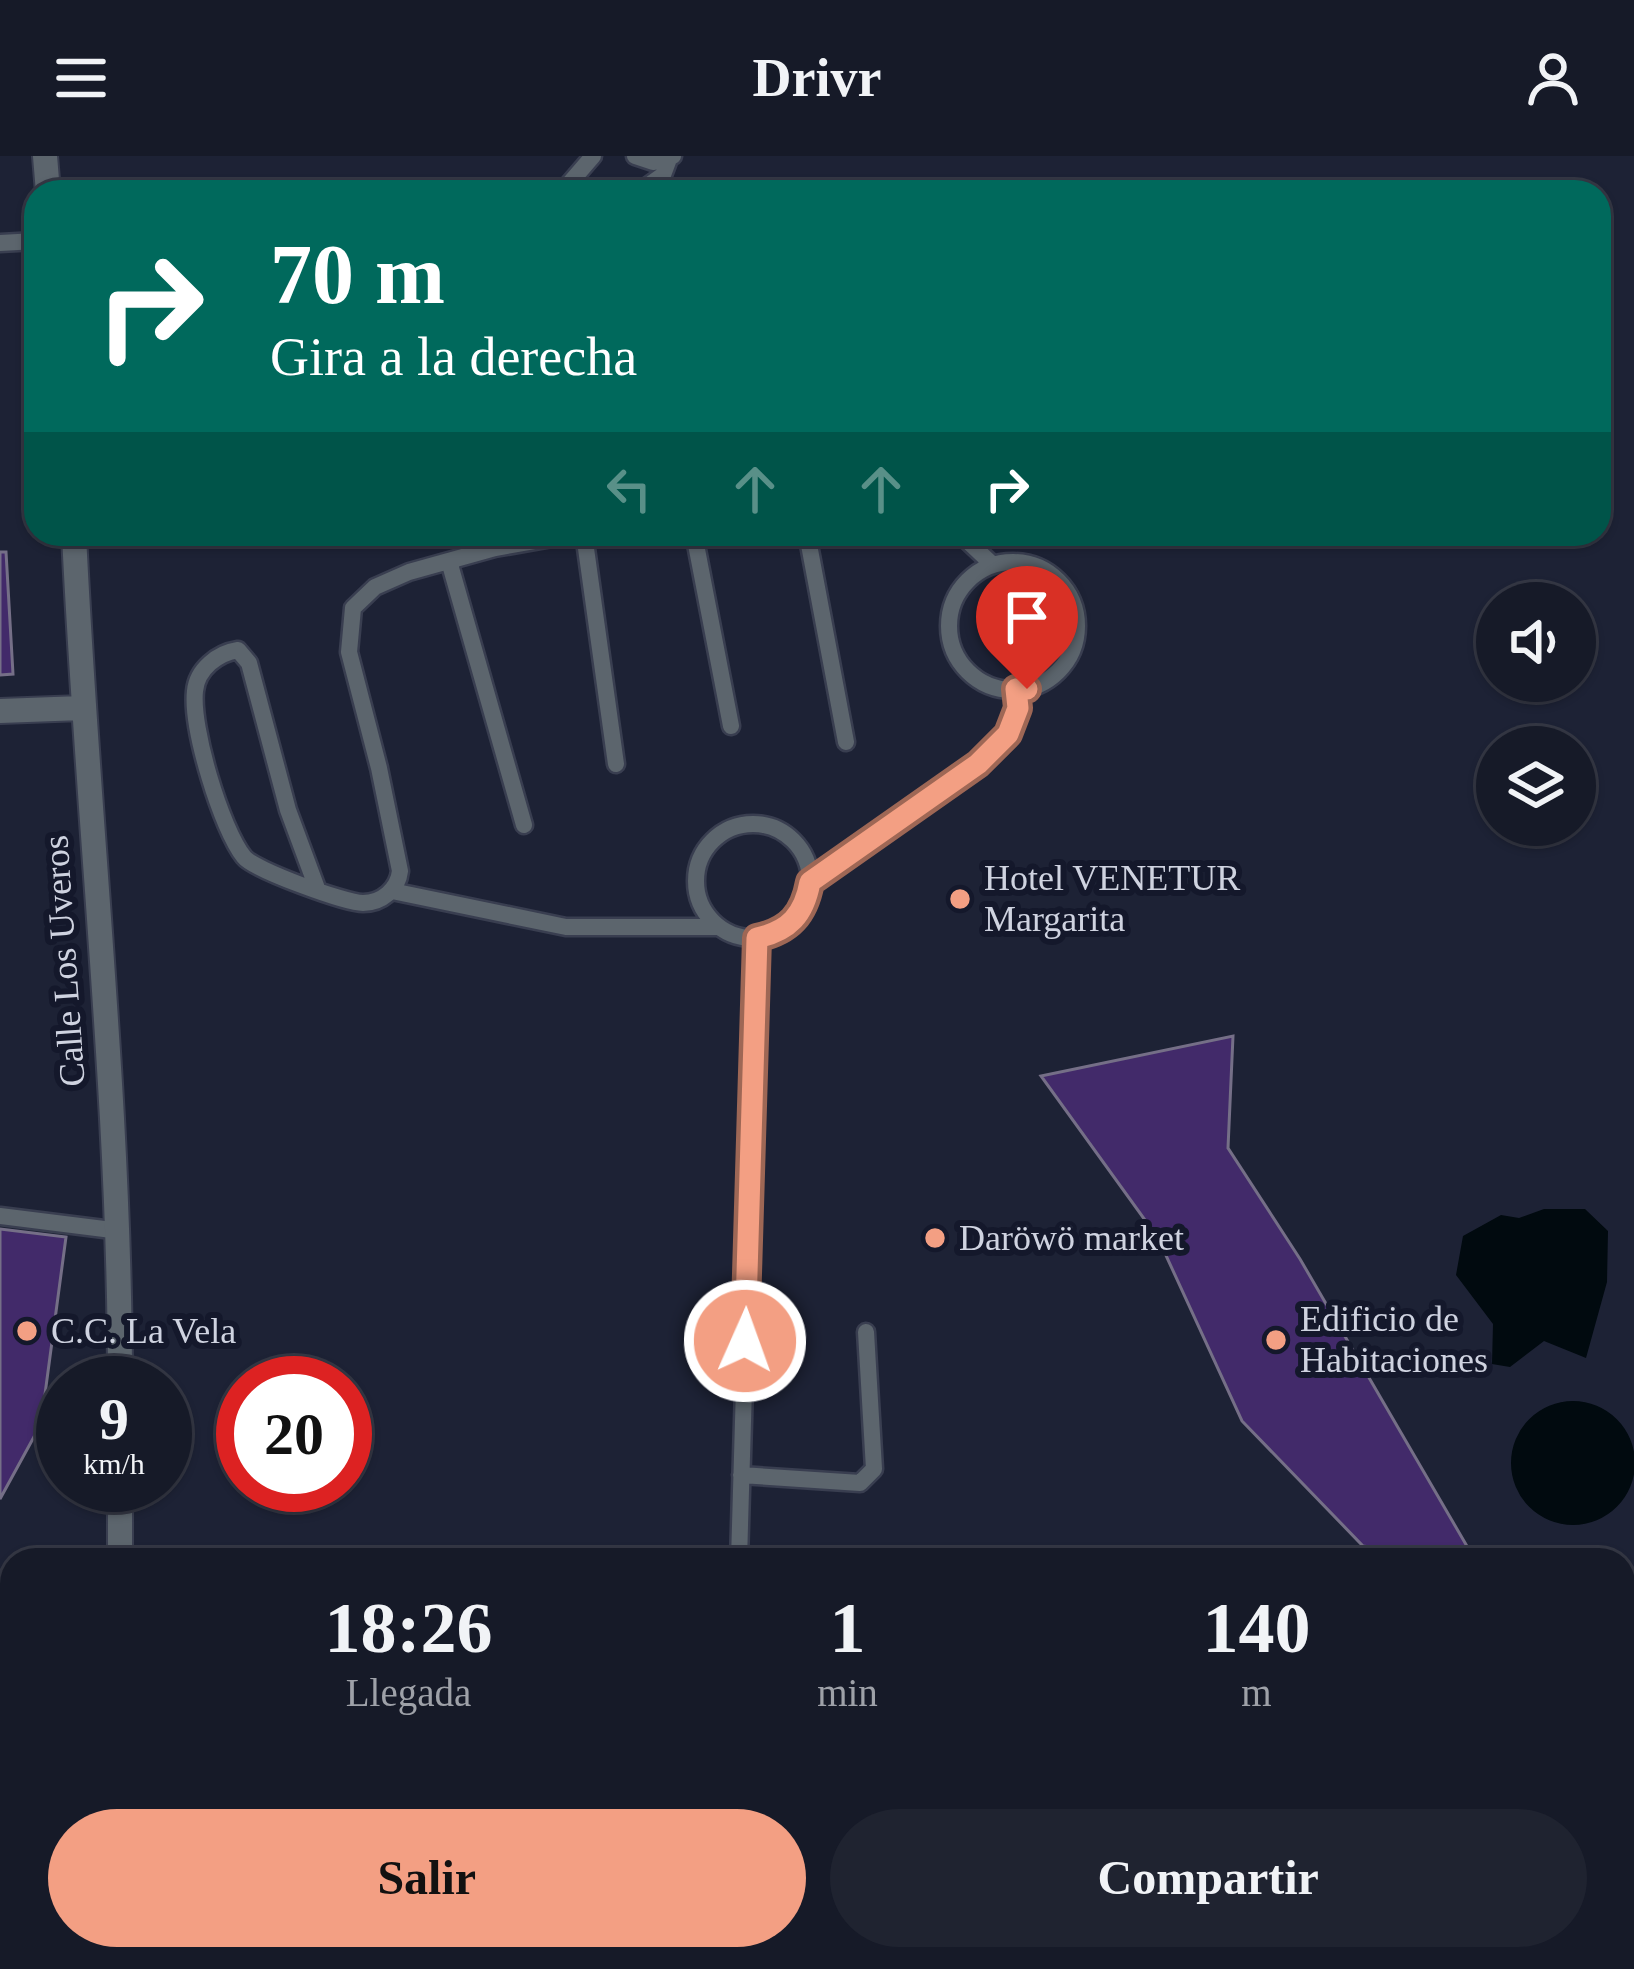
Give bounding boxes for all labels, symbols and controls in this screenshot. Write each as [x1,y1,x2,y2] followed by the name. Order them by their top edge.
[48,45,114,111] icon: menu
[1520,45,1586,111] icon: person
[753,48,881,108] text: Drivr
[72,228,228,384] icon: right
[270,228,445,321] text: 70 m
[270,327,637,387] text: Gira a la derecha
[596,456,662,522] icon: left
[722,456,788,522] icon: ahead
[848,456,914,522] icon: ahead
[974,456,1040,522] icon: right
[976,566,1078,689] pin
[1476,582,1596,846] map controls
[1476,582,1596,702] button: sound
[994,584,1060,650] icon: arrive
[1476,726,1596,846] button: layers
[35,834,93,1088] street label: Calle Los Uveros
[984,858,1240,939] place label: Hotel VENETUR Margarita
[947,886,973,912] marker: Hotel VENETUR Margarita
[959,1218,1184,1258] place label: Daröwö market
[922,1225,948,1251] marker: Daröwö market
[682,1278,808,1404] position arrow
[1300,1299,1488,1380] place label: Edificio de Habitaciones
[51,1311,236,1351] place label: C.C. La Vela
[14,1318,40,1344] marker: C.C. La Vela
[1263,1327,1289,1353] marker: Edificio de Habitaciones
[216,1356,372,1512] speed limit sign: 20
[99,1386,129,1452] text: 9
[83,1447,145,1480] text: km/h
[325,1588,493,1668] text: 18:26
[829,1588,865,1668] text: 1
[1202,1588,1310,1668] text: 140
[346,1671,471,1714] text: Llegada
[817,1671,878,1714] text: min
[1241,1671,1272,1714] text: m
[48,1809,806,1947] button: Salir
[830,1809,1587,1947] button: Compartir

